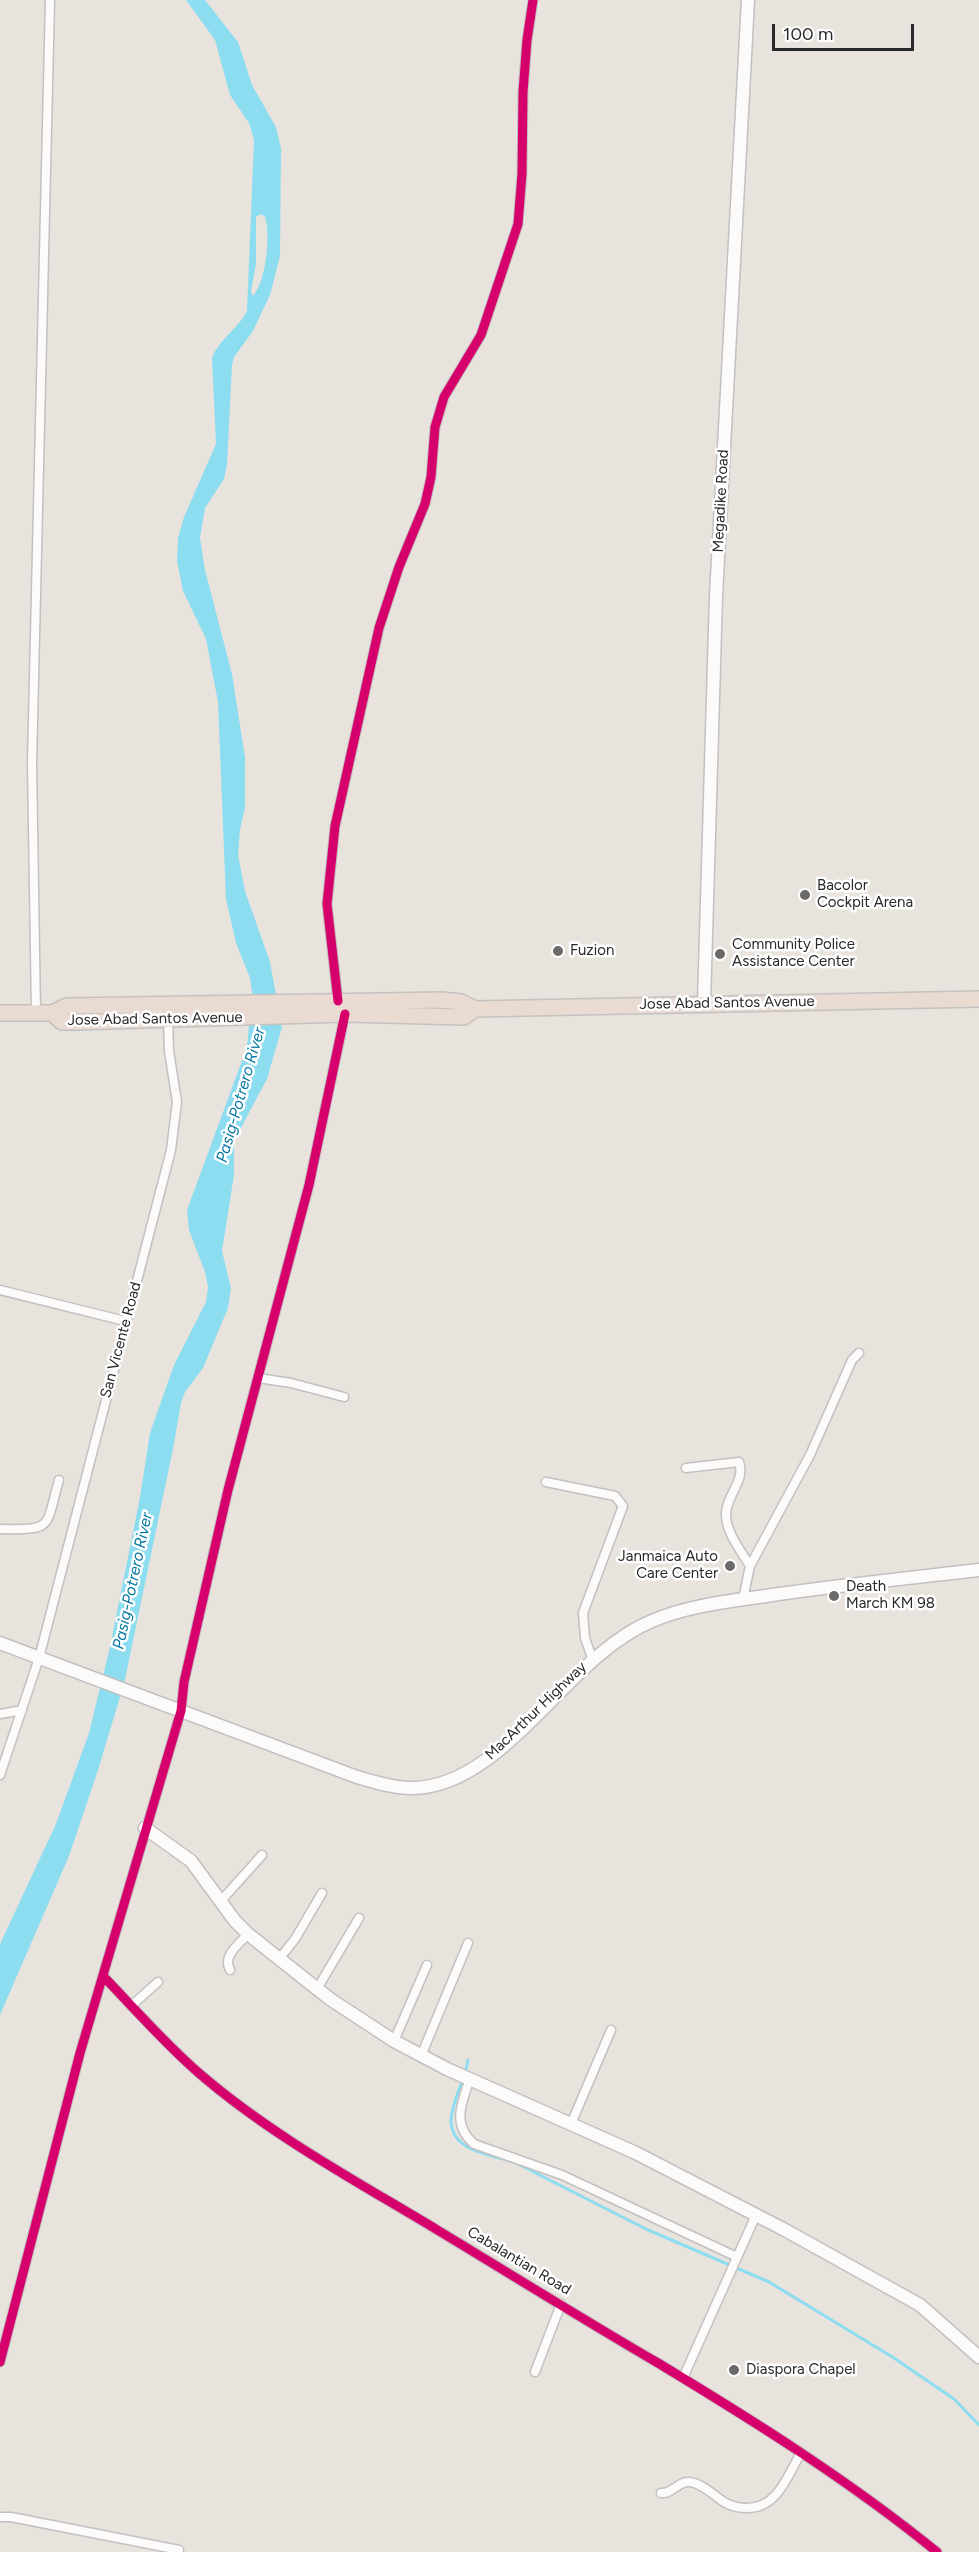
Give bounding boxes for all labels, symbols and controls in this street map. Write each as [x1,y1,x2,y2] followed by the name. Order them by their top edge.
[775,12,918,50] scale bar
[783,23,833,45] text: 100 m
[709,449,733,553] street label: Megadike Road
[817,877,913,912] place label: Bacolor Cockpit Arena
[798,888,812,902] marker: Bacolor Cockpit Arena
[732,936,855,971] place label: Community Police Assistance Center
[570,942,614,960] place label: Fuzion
[551,944,565,958] marker: Fuzion
[713,947,727,961] marker: Community Police Assistance Center
[639,992,815,1014] street label: Jose Abad Santos Avenue
[67,1008,243,1030] street label: Jose Abad Santos Avenue
[213,1025,269,1165] water label: Pasig-Potrero River
[97,1280,145,1400] street label: San Vicente Road
[109,1511,157,1651] water label: Pasig-Potrero River
[618,1548,718,1583] place label: Janmaica Auto Care Center
[723,1559,737,1573] marker: Janmaica Auto Care Center
[846,1578,935,1613] place label: Death March KM 98
[827,1589,841,1603] marker: Death March KM 98
[482,1658,590,1764] street label: MacArthur Highway
[464,2223,574,2299] street label: Cabalantian Road
[746,2361,856,2379] place label: Diaspora Chapel
[727,2363,741,2377] marker: Diaspora Chapel

